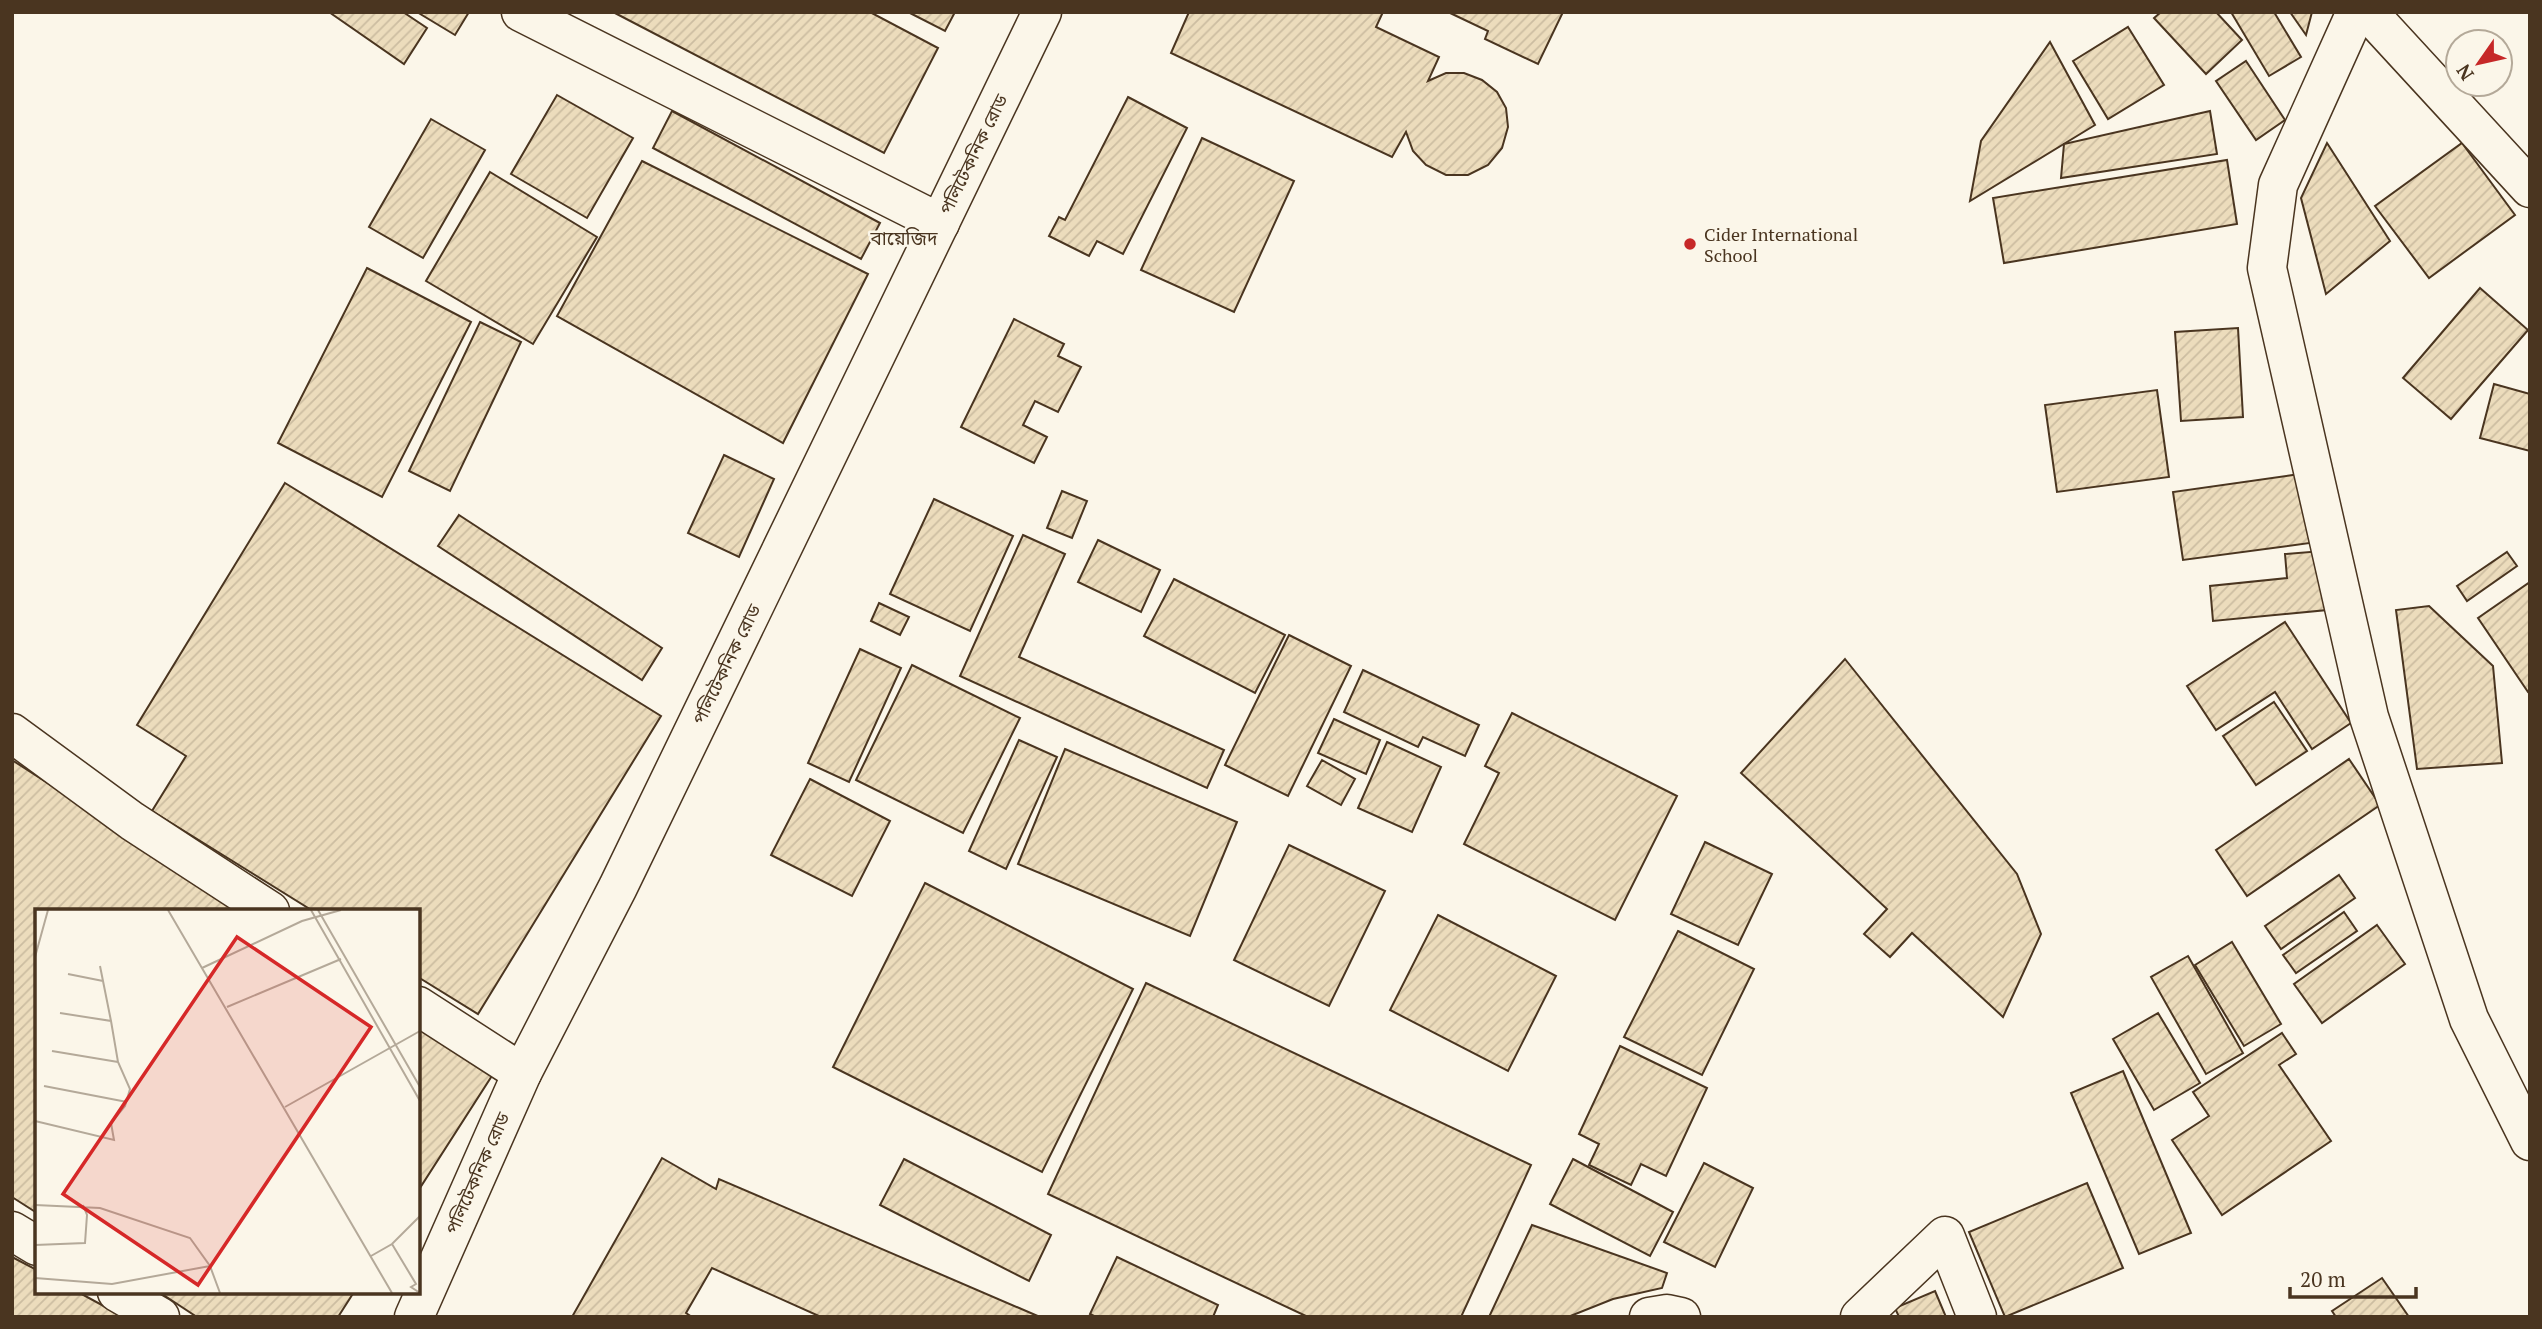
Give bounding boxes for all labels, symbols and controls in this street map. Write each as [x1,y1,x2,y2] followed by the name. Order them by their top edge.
[2444,28,2514,98] north arrow
[2450,59,2479,86] text: N
[933,90,1013,218] street label: পলিটেকনিক রোড
[1704,222,1858,267] place label: Cider International School
[869,225,938,250] district label: বায়েজিদ
[1682,236,1698,252] marker: Cider International School
[686,600,766,728] street label: পলিটেকনিক রোড
[35,909,420,1294] inset map
[439,1108,515,1238] street label: পলিটেকনিক রোড
[2290,1256,2416,1300] scale bar
[2300,1265,2346,1293] text: 20 m

